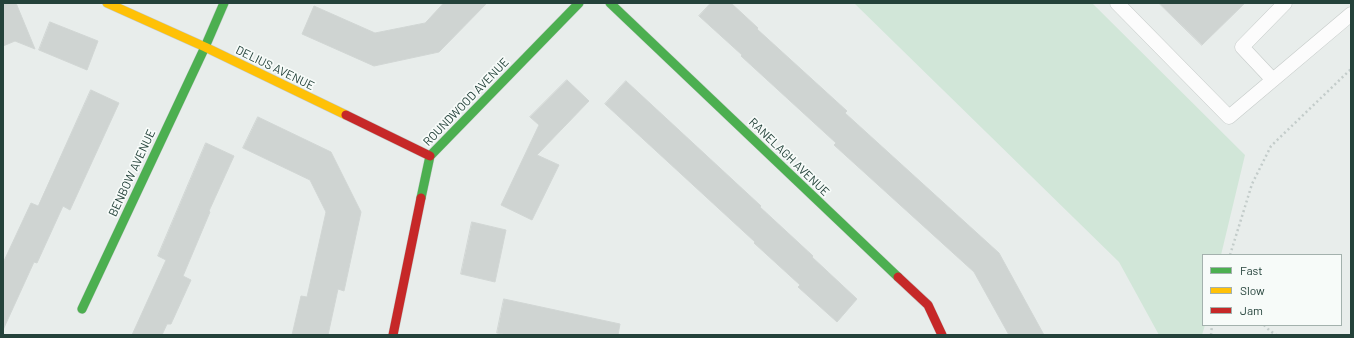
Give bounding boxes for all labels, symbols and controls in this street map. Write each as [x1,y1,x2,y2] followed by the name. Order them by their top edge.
[233,43,317,93] street label: DELIUS AVENUE
[420,55,512,149] street label: ROUNDWOOD AVENUE
[746,115,832,199] street label: RANELAGH AVENUE
[105,127,159,219] street label: BENBOW AVENUE
[1202,254,1342,326] legend
[1240,263,1263,277] text: Fast
[1240,283,1265,297] text: Slow
[1240,303,1263,317] text: Jam

